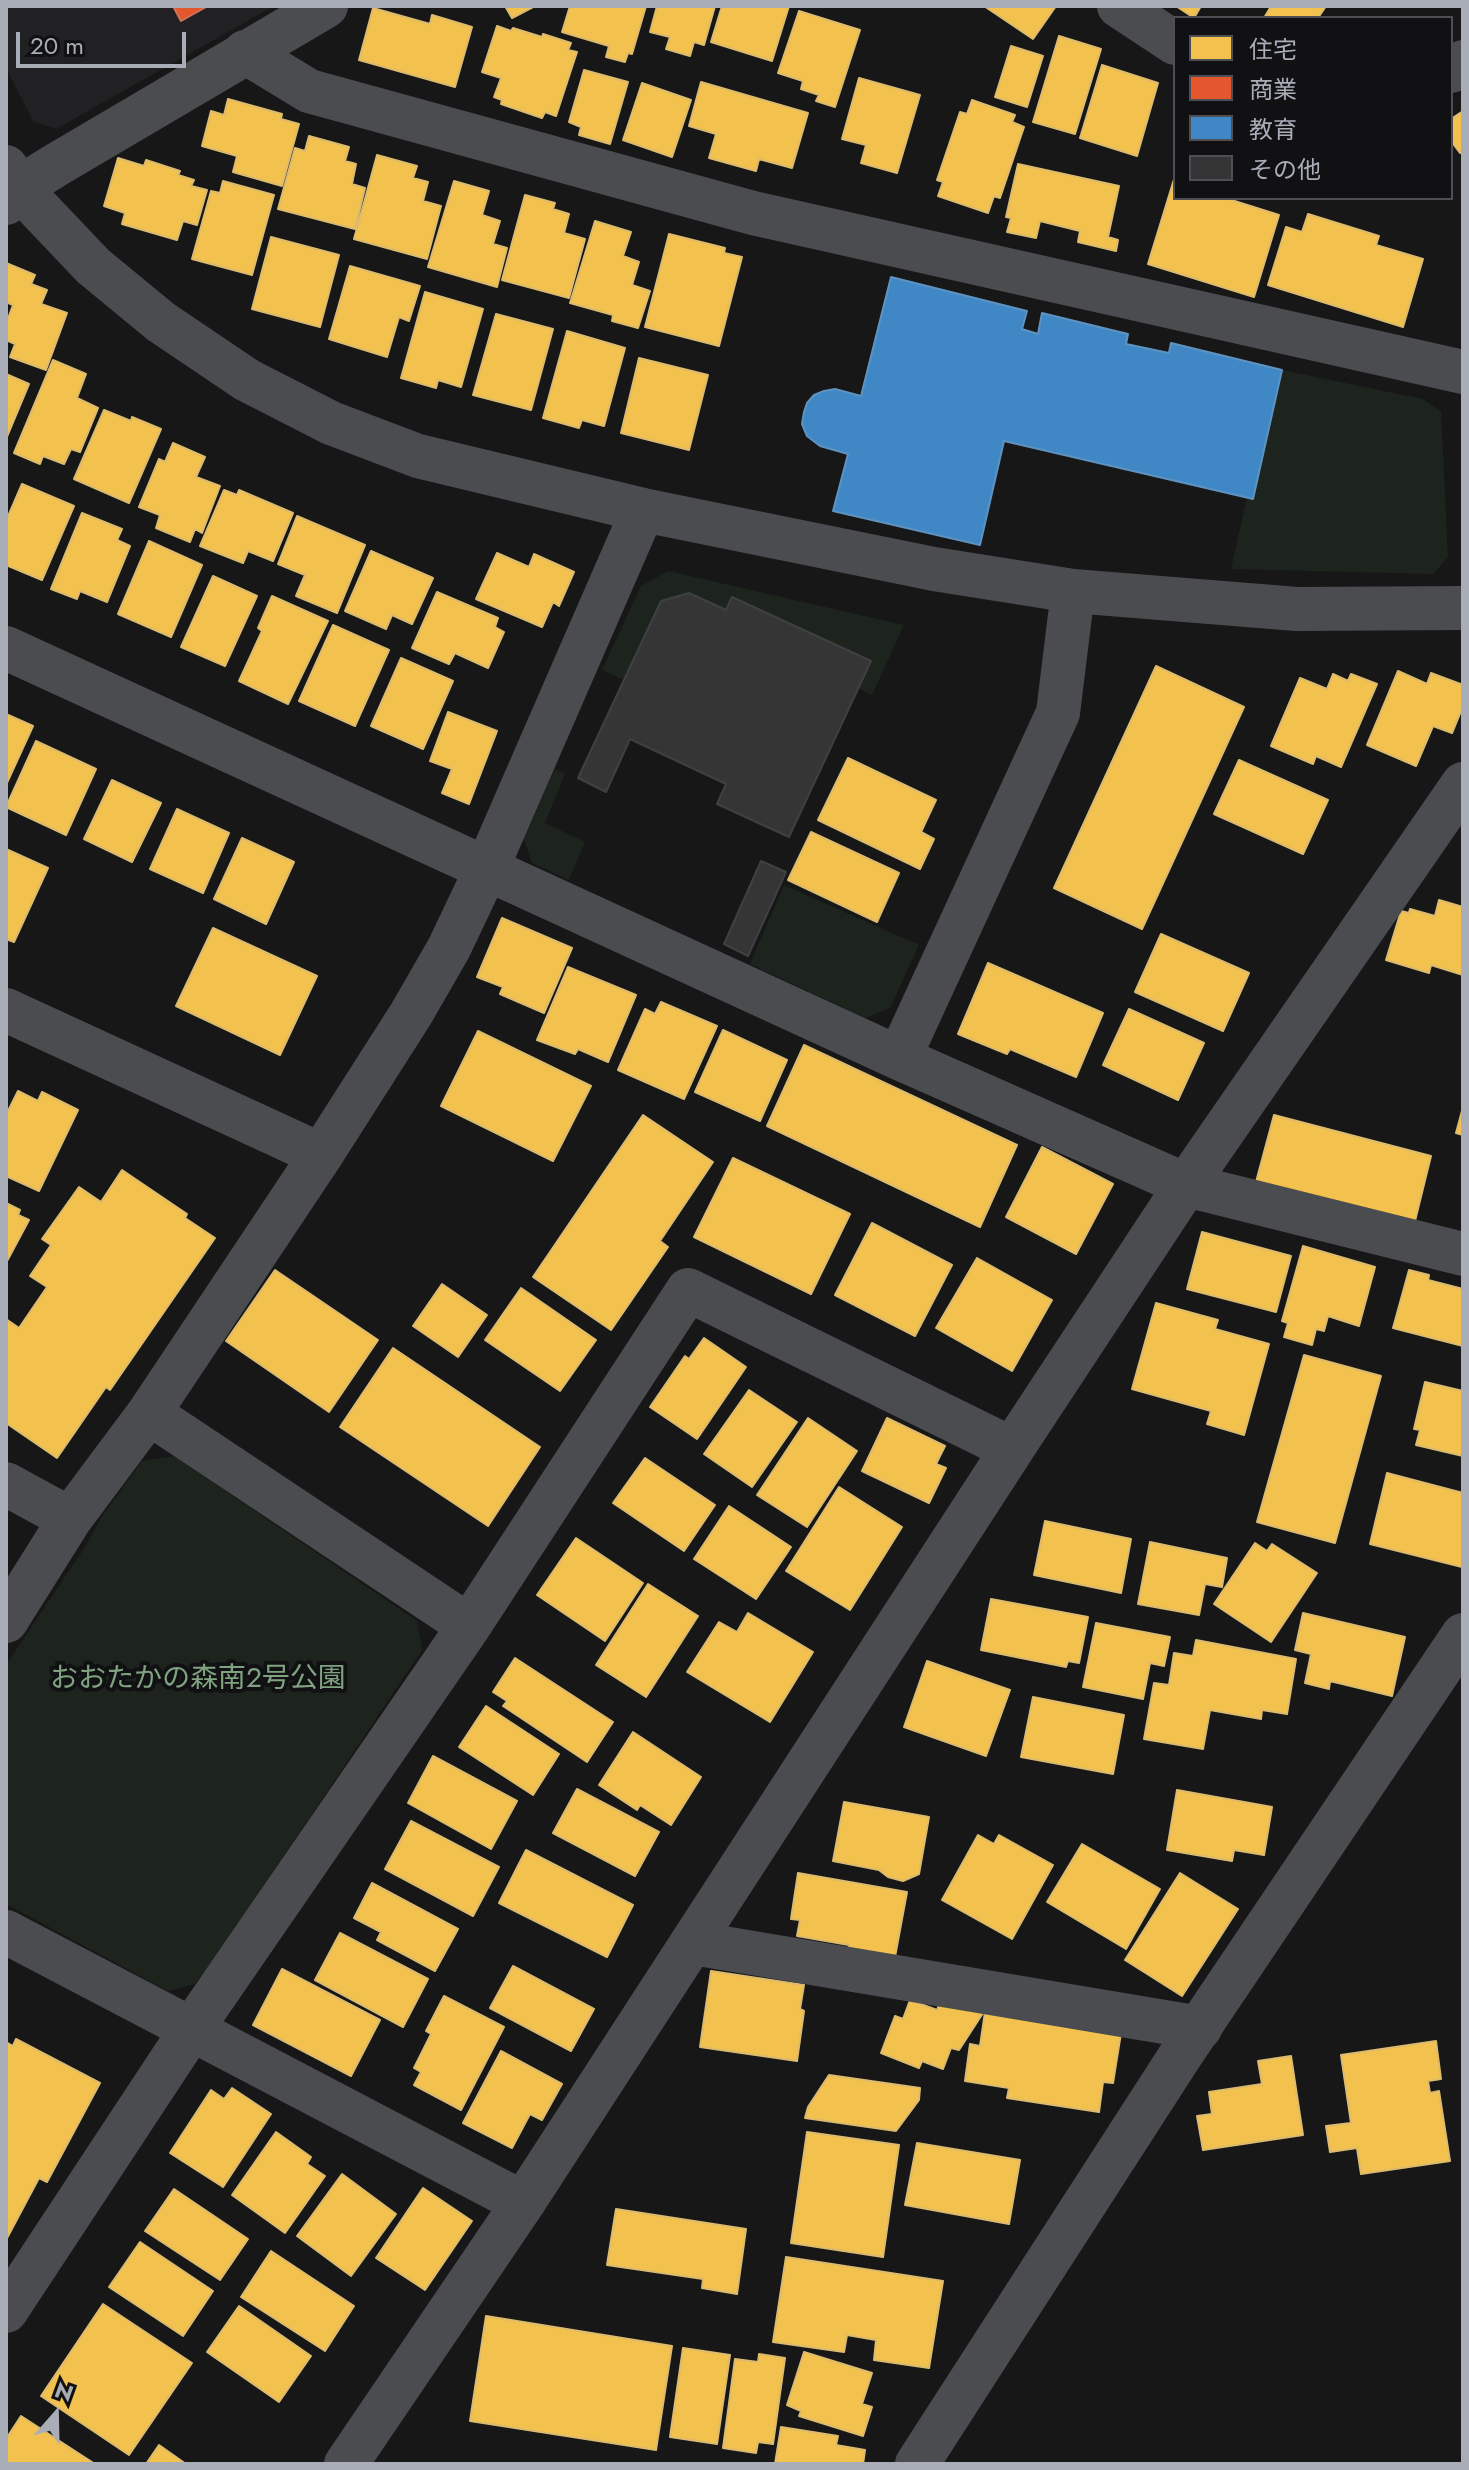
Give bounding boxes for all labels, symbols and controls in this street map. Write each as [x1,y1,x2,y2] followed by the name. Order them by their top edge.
[20,16,190,66] scale bar
[1173,16,1453,200] legend
[30,28,84,63] text: 20 m
[1249,32,1297,67] text: 住宅
[1249,72,1297,107] text: 商業
[1249,112,1297,147] text: 教育
[1249,152,1321,187] text: その他
[50,1663,346,1697] park label: おおたかの森南2号公園
[51,2373,78,2409] text: N
[16,2374,96,2454] north arrow

